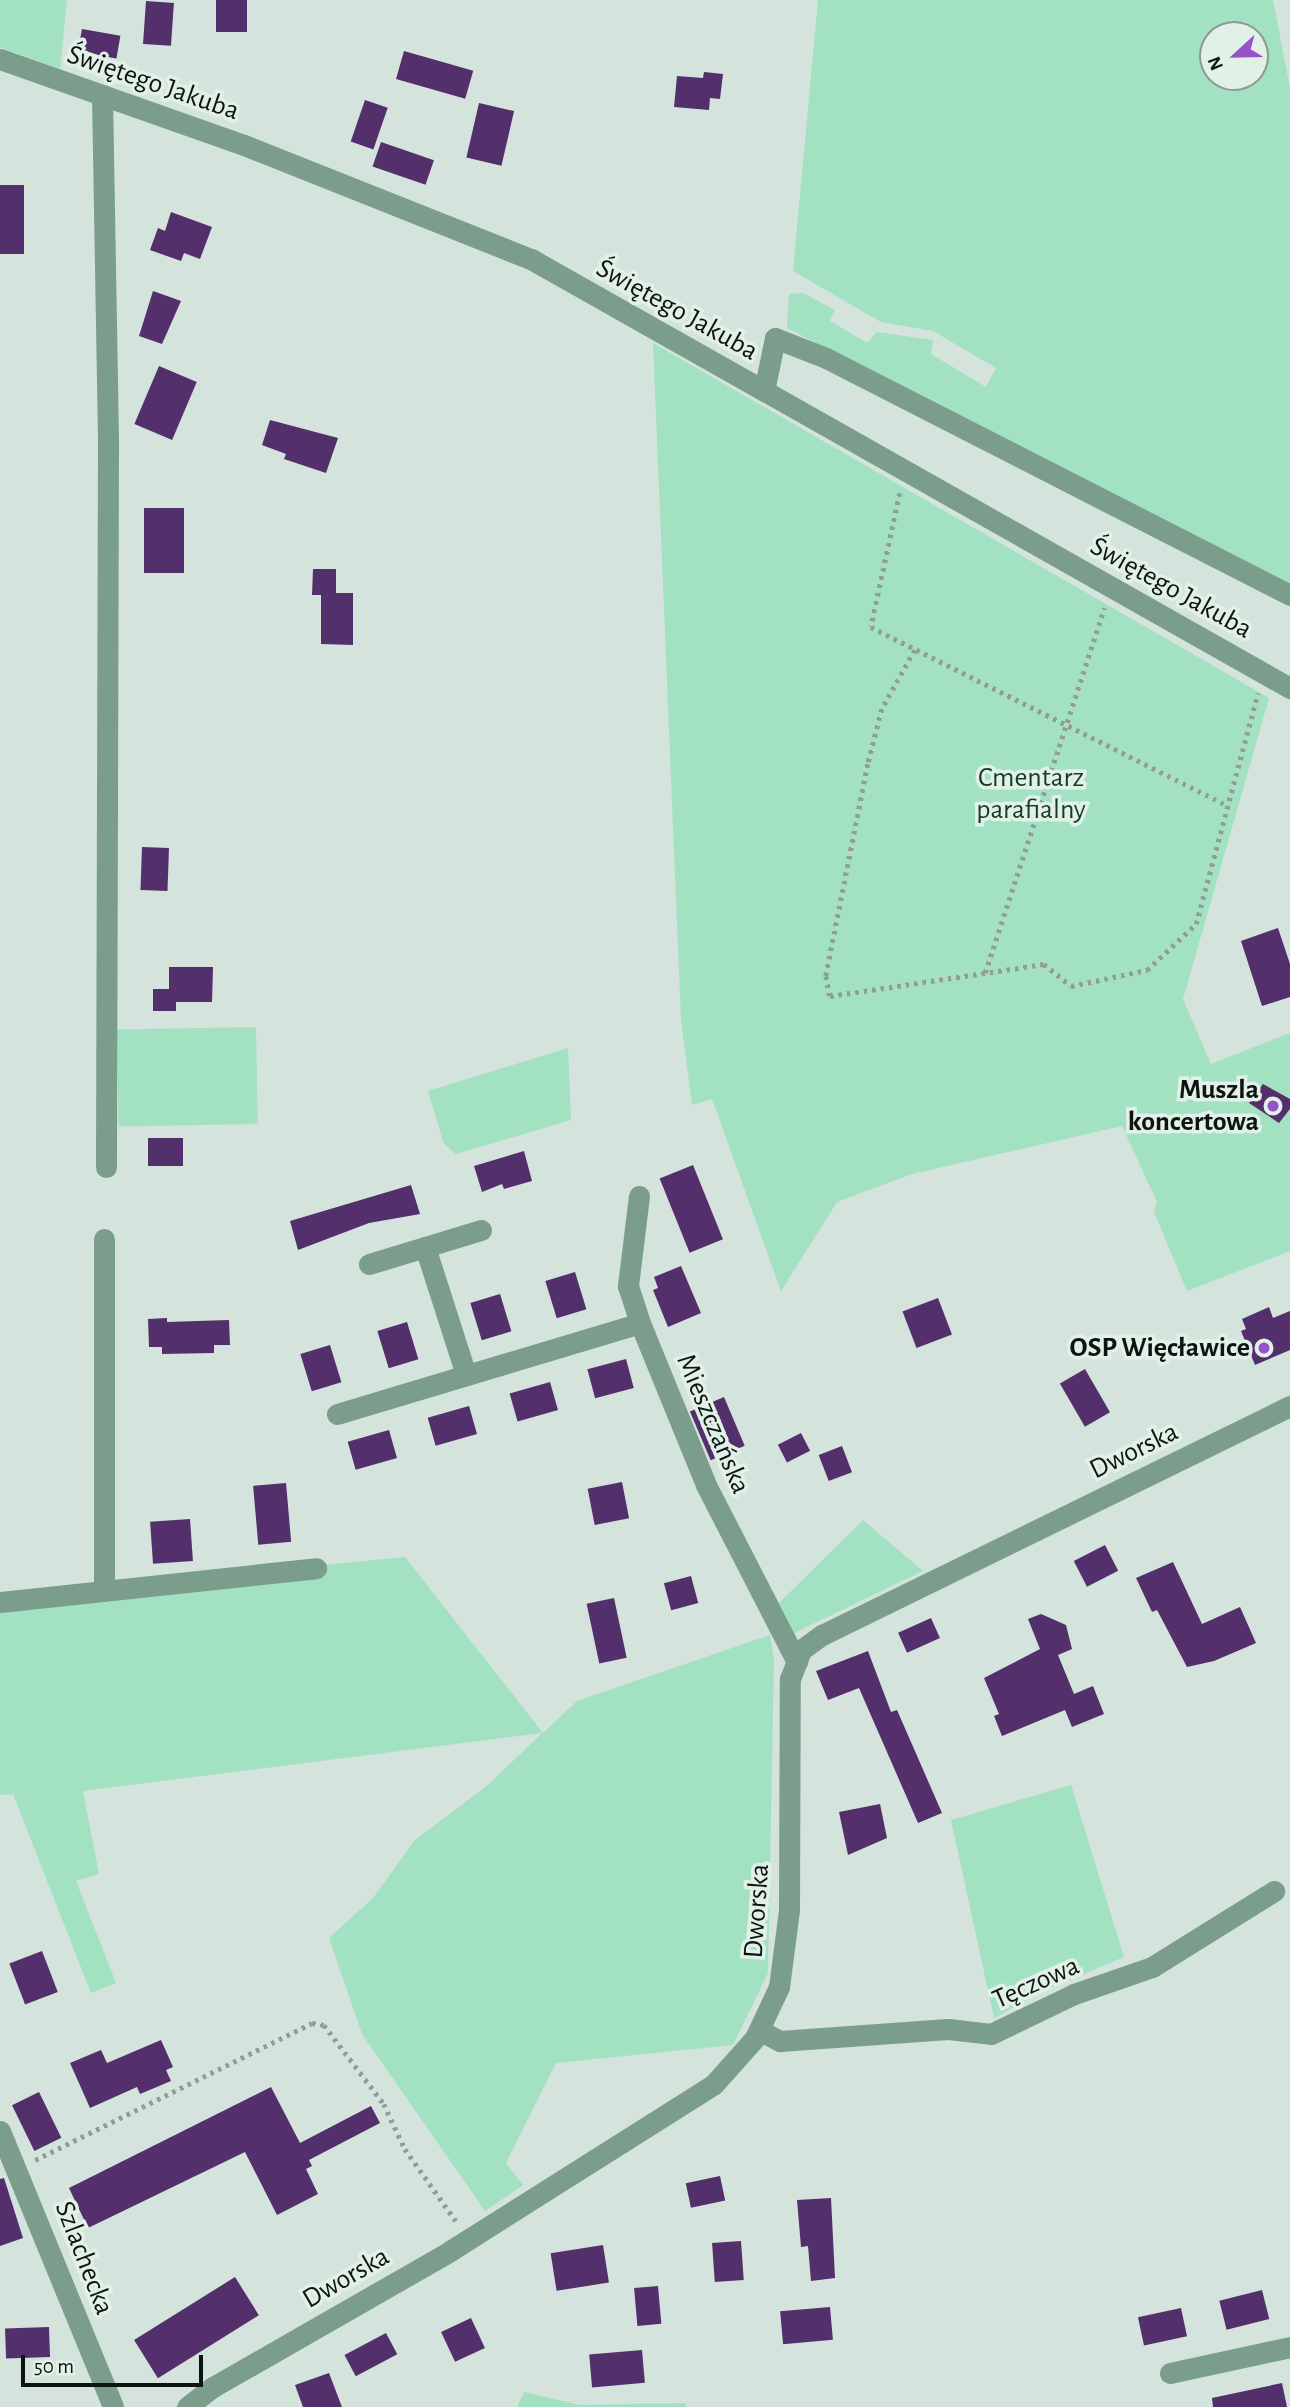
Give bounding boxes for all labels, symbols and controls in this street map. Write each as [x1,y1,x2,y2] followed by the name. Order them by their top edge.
[1199,21,1269,91] north arrow
[63,38,243,128] street label: Świętego Jakuba
[1205,54,1227,73] text: N
[590,252,764,368] street label: Świętego Jakuba
[1084,530,1258,646] street label: Świętego Jakuba
[976,761,1086,827] park label: Cmentarz parafialny
[1128,1073,1259,1139] place label: Muszla koncertowa
[1265,1098,1281,1114] marker: Muszla koncertowa
[1070,1331,1250,1365] place label: OSP Więcławice
[1256,1340,1272,1356] marker: OSP Więcławice
[669,1349,757,1499] street label: Mieszczańska
[1084,1415,1184,1487] street label: Dworska
[737,1863,777,1959] street label: Dworska
[987,1949,1085,2017] street label: Tęczowa
[47,2197,121,2319] street label: Szlachecka
[297,2240,395,2316] street label: Dworska
[24,2340,206,2384] scale bar
[34,2356,74,2377] text: 50 m

